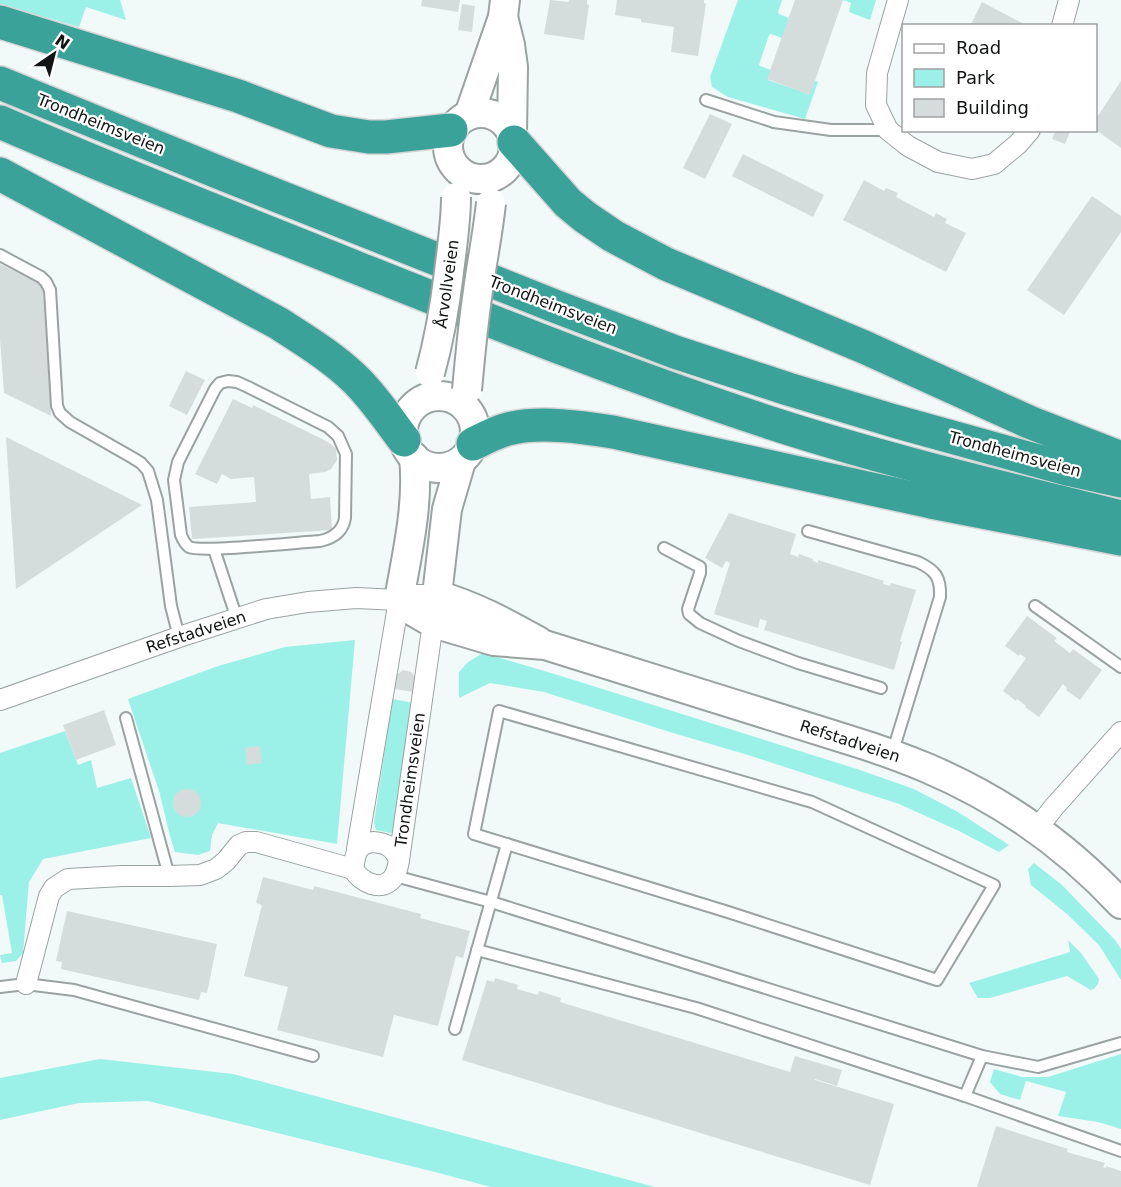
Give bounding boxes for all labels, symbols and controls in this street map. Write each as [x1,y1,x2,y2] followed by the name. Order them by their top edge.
[24,24,84,84] north arrow
[902,24,1097,132] legend
[51,31,73,54] text: N
[956,37,1001,58] text: Road
[956,67,995,88] text: Park
[34,89,168,158] street label: Trondheimsveien
[956,97,1029,118] text: Building
[431,238,463,330] street label: Årvollveien
[485,271,620,338] street label: Trondheimsveien
[946,427,1083,481] street label: Trondheimsveien
[144,607,248,657] street label: Refstadveien
[391,711,429,850] street label: Trondheimsveien
[798,716,902,766] street label: Refstadveien

